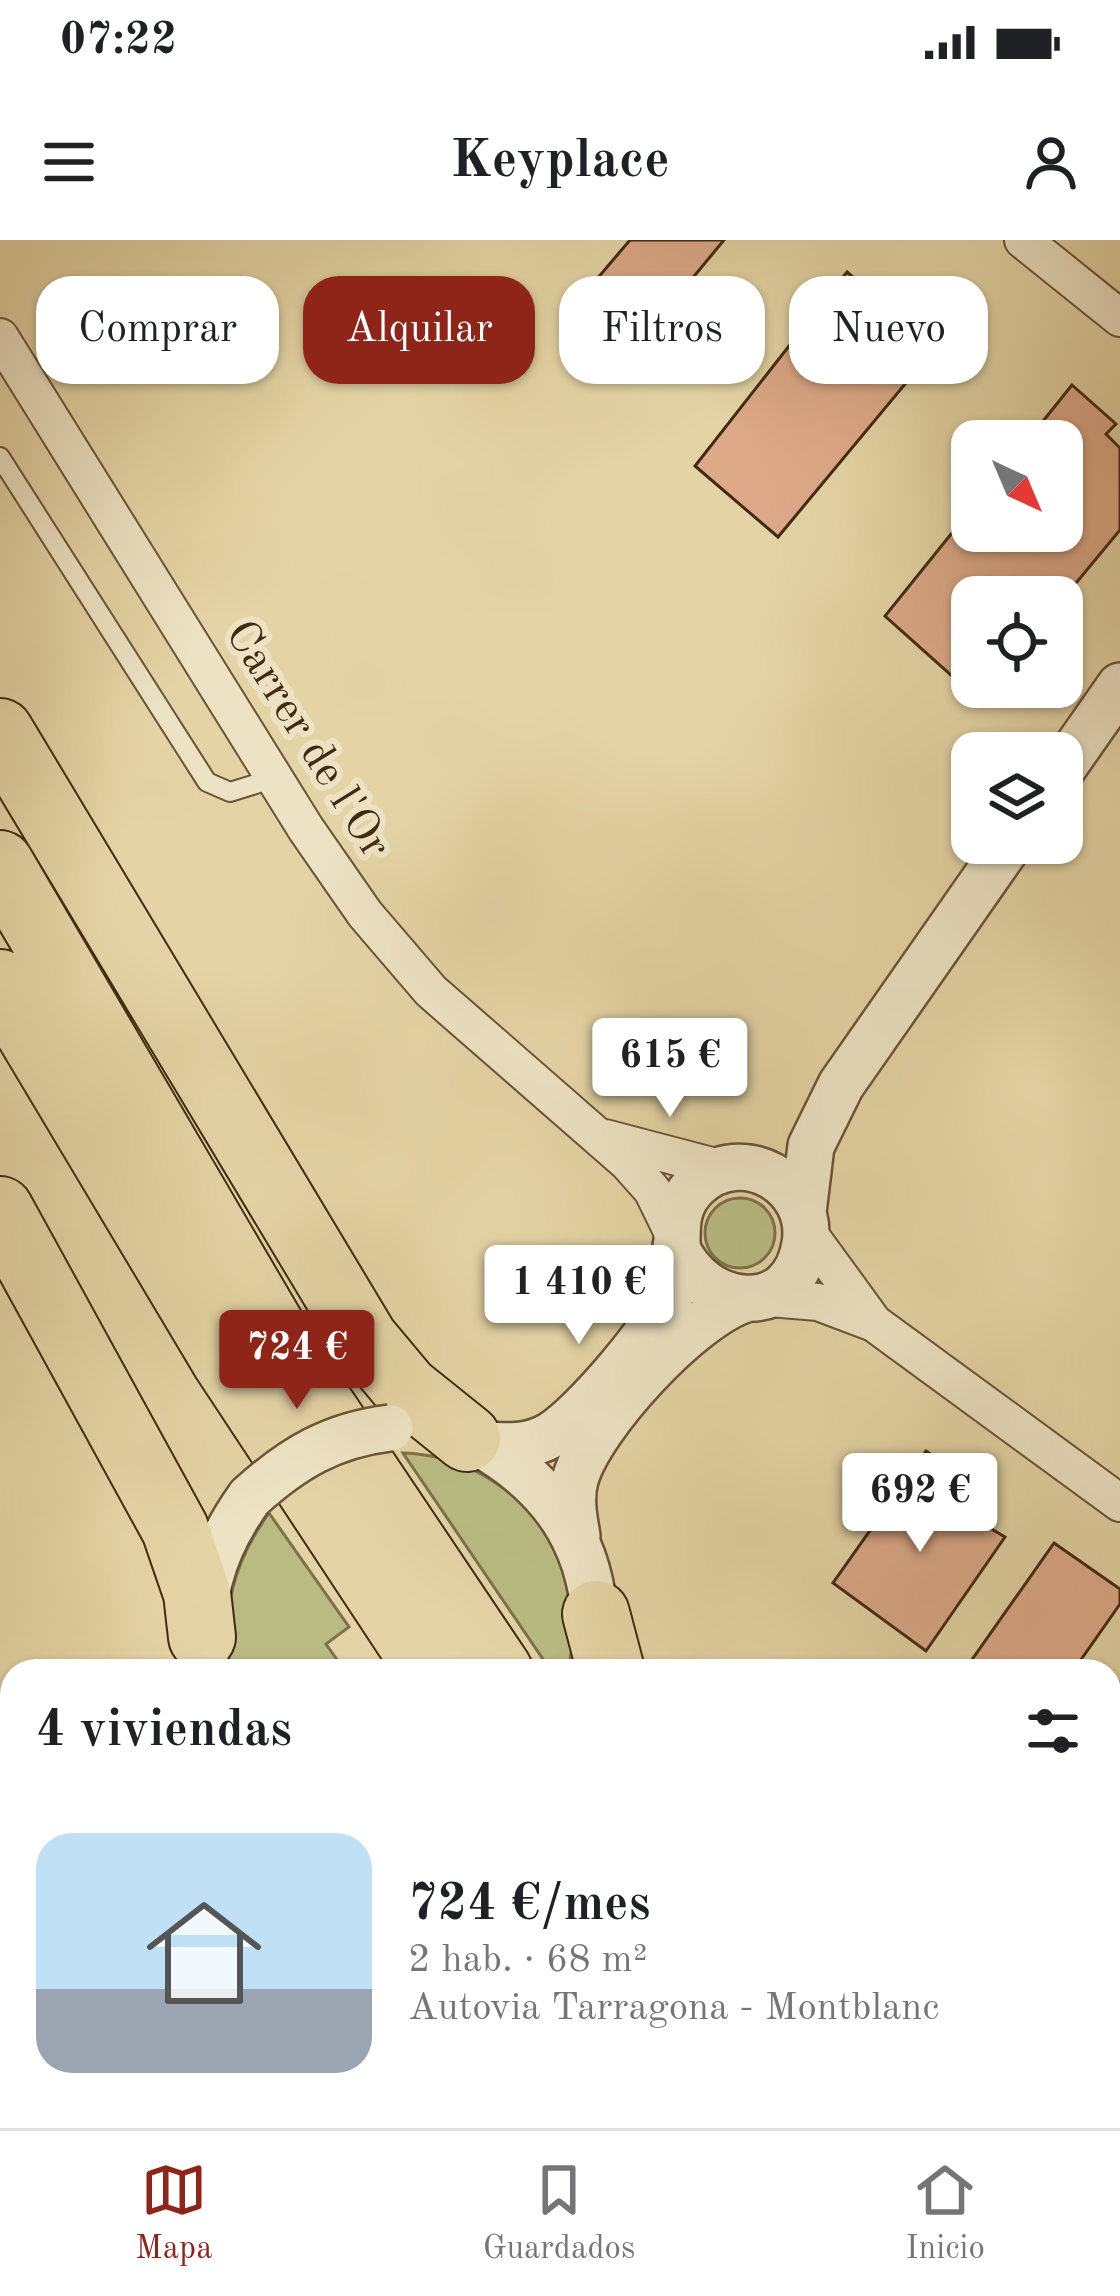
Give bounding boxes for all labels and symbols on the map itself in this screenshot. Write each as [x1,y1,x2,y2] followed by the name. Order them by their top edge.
[951,420,1083,552] north arrow
[215,614,397,867] street label: Carrer de l'Or
[586,1018,754,1120] pin: 615 €
[468,1245,690,1347] pin: 1 410 €
[213,1310,381,1412] pin: 724 €
[836,1453,1004,1555] pin: 692 €

